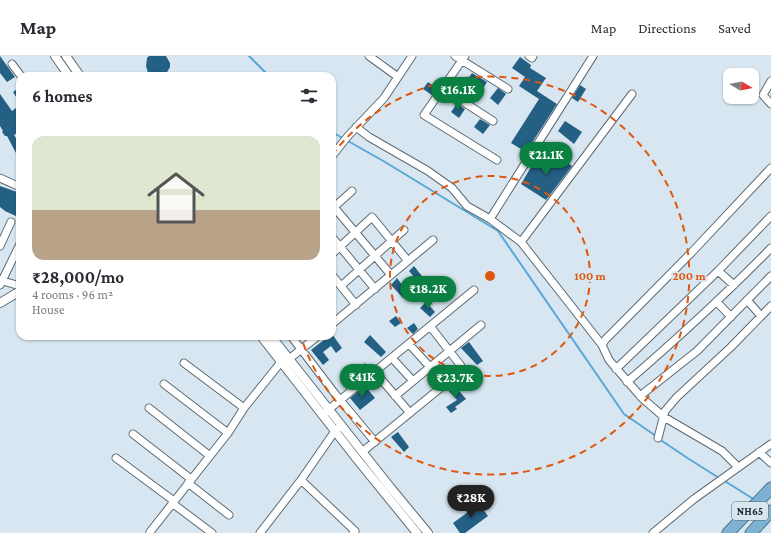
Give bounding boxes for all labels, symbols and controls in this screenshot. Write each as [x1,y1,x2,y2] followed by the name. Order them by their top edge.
[20,17,56,38] text: Map
[591,20,616,36] text: Map
[638,20,696,36] text: Directions
[718,20,751,36] text: Saved
[723,68,759,104] north arrow
[723,68,759,104] map controls
[425,77,491,111] pin: ₹16.1K
[440,82,476,97] text: ₹16.1K
[298,85,320,107] icon: filters
[32,87,92,106] text: 6 homes
[513,142,579,176] pin: ₹21.1K
[528,147,564,162] text: ₹21.1K
[140,162,212,234] icon: home
[32,268,124,287] text: ₹28,000/mo
[483,269,497,283] centre of rings
[574,269,607,283] text: 100 m
[672,269,706,283] text: 200 m
[395,276,461,310] pin: ₹18.2K
[409,281,447,296] text: ₹18.2K
[32,287,113,302] text: 4 rooms · 96 m²
[32,302,65,317] text: House
[338,364,386,398] pin: ₹41K
[422,365,488,399] pin: ₹23.7K
[349,369,375,384] text: ₹41K
[436,370,474,385] text: ₹23.7K
[447,485,495,519] pin: ₹28K
[456,490,486,505] text: ₹28K
[732,502,768,520] road number: NH65

